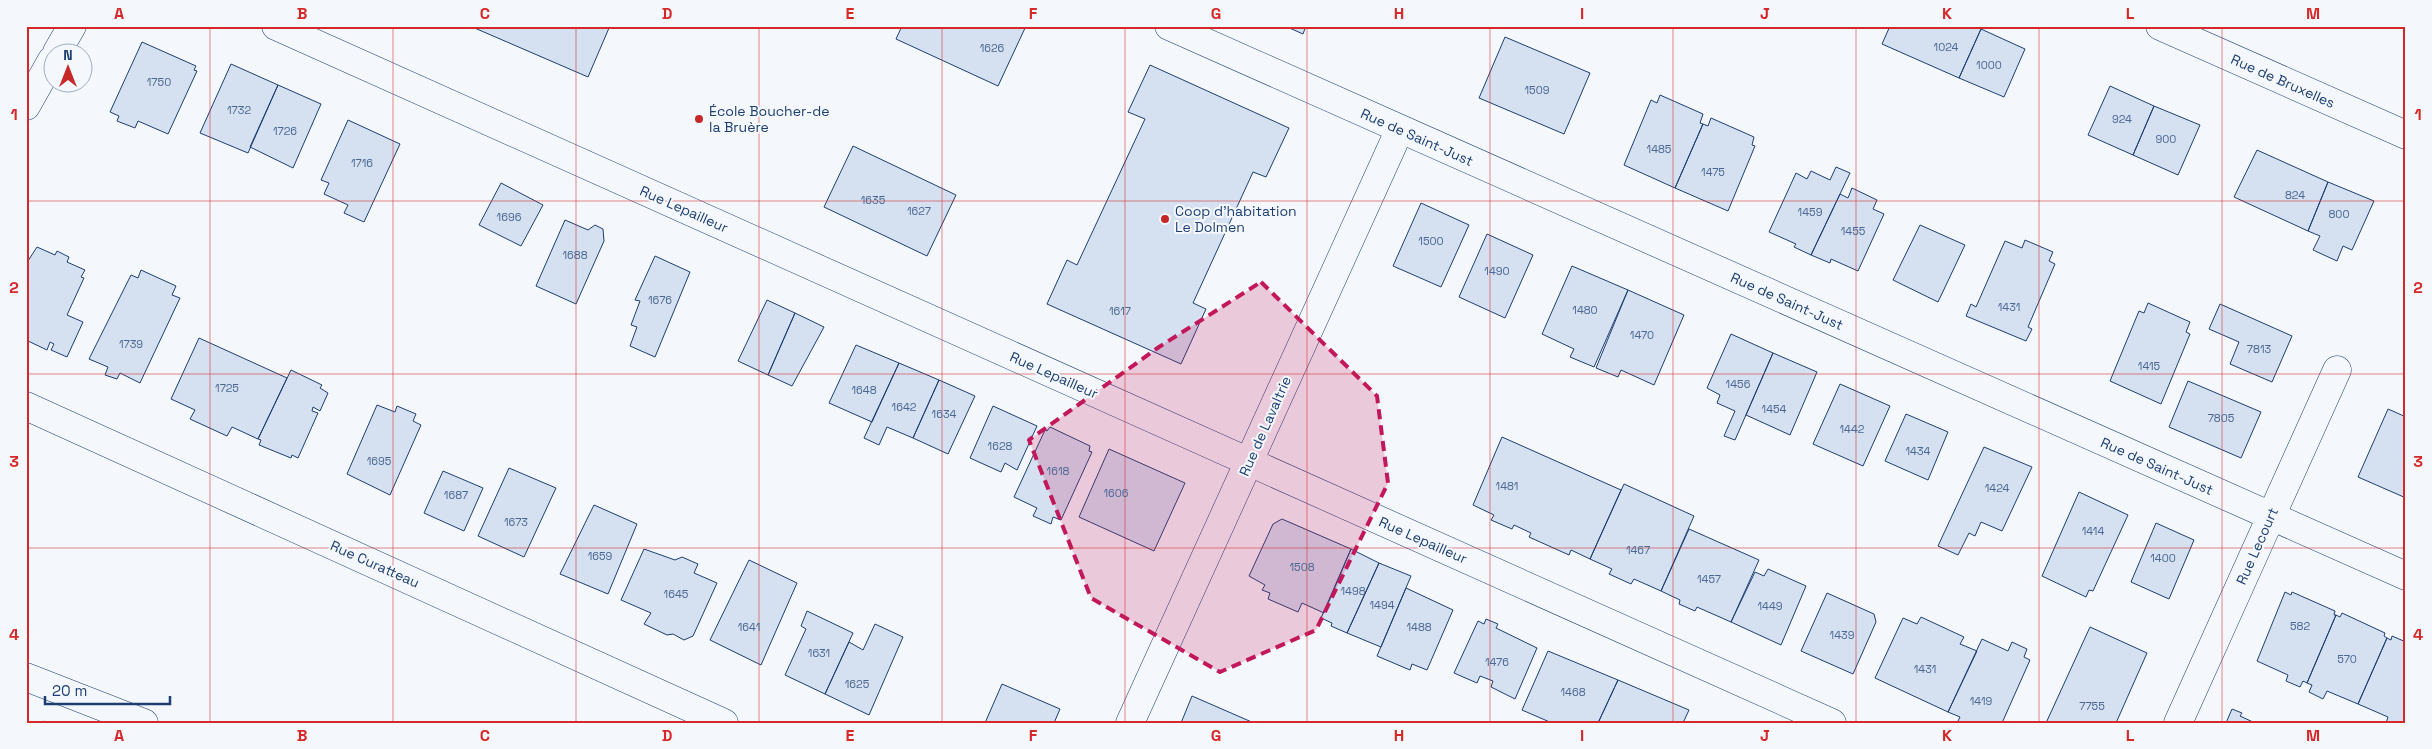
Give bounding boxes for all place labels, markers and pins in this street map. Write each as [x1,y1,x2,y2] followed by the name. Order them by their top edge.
[709,102,830,136] place label: École Boucher-de la Bruère
[693,113,705,125] marker: École Boucher-de la Bruère
[1175,202,1297,236] place label: Coop d'habitation Le Dolmen
[1159,213,1171,225] marker: Coop d'habitation Le Dolmen

